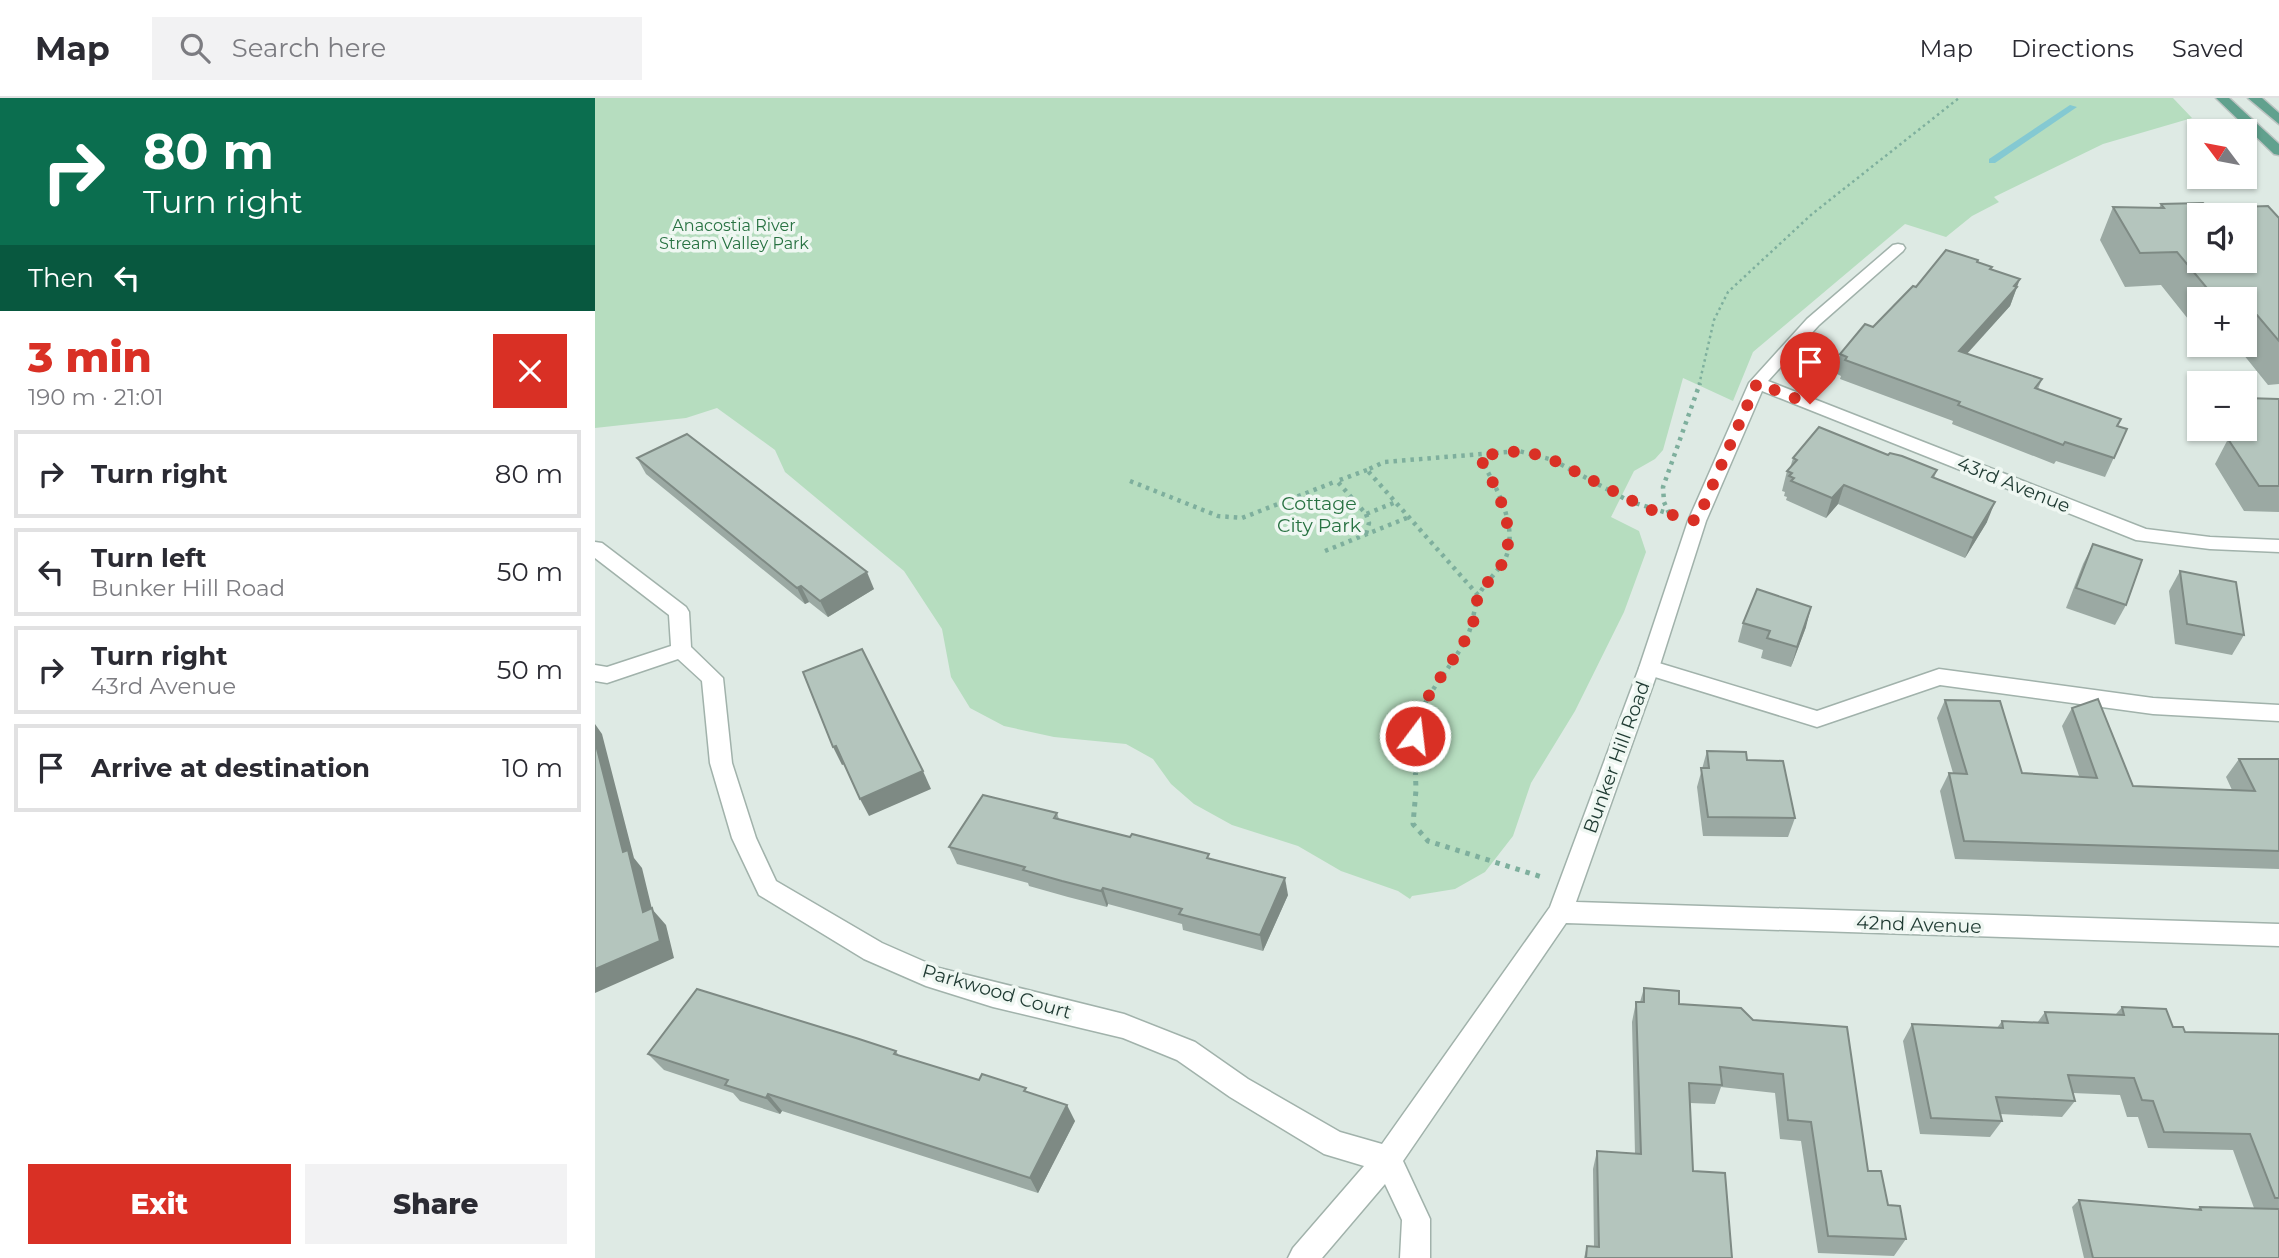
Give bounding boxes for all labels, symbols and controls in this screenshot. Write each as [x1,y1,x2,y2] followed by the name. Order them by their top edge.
[152,17,642,80] search box
[35,28,110,68] text: Map
[176,29,214,67] icon: search
[232,32,386,64] text: Search here
[1920,34,1973,63] text: Map
[2011,34,2134,63] text: Directions
[2172,34,2244,63] text: Saved
[2187,119,2257,189] north arrow
[2187,119,2257,441] map controls
[143,122,274,181] text: 80 m
[28,126,119,217] icon: right
[143,182,303,221] text: Turn right
[2187,203,2257,273] button: sound
[659,216,809,253] park label: Anacostia River Stream Valley Park
[108,259,146,297] icon: left
[28,262,94,294] text: Then
[2187,287,2257,357] button: +
[28,331,152,383] text: 3 min
[1780,332,1840,404] pin
[493,334,567,408] button: close
[1791,343,1829,381] icon: arrive
[2187,371,2257,441] button: −
[28,383,164,411] text: 190 m · 21:01
[1954,451,2074,518] street label: 43rd Avenue
[32,455,70,493] icon: right
[91,458,227,490] text: Turn right
[495,458,563,490] text: 80 m
[1277,492,1362,537] park label: Cottage City Park
[91,542,207,574] text: Turn left
[32,553,70,591] icon: left
[497,556,563,588] text: 50 m
[91,574,285,602] text: Bunker Hill Road
[91,640,227,672] text: Turn right
[32,651,70,689] icon: right
[497,654,563,686] text: 50 m
[91,672,236,700] text: 43rd Avenue
[1578,678,1655,836] street label: Bunker Hill Road
[1378,699,1452,773] position arrow
[32,749,70,787] icon: arrive
[91,752,370,784] text: Arrive at destination
[502,752,563,784] text: 10 m
[1856,911,1982,938] street label: 42nd Avenue
[920,959,1074,1024] street label: Parkwood Court
[28,1164,291,1244] button: Exit
[305,1164,567,1244] button: Share

